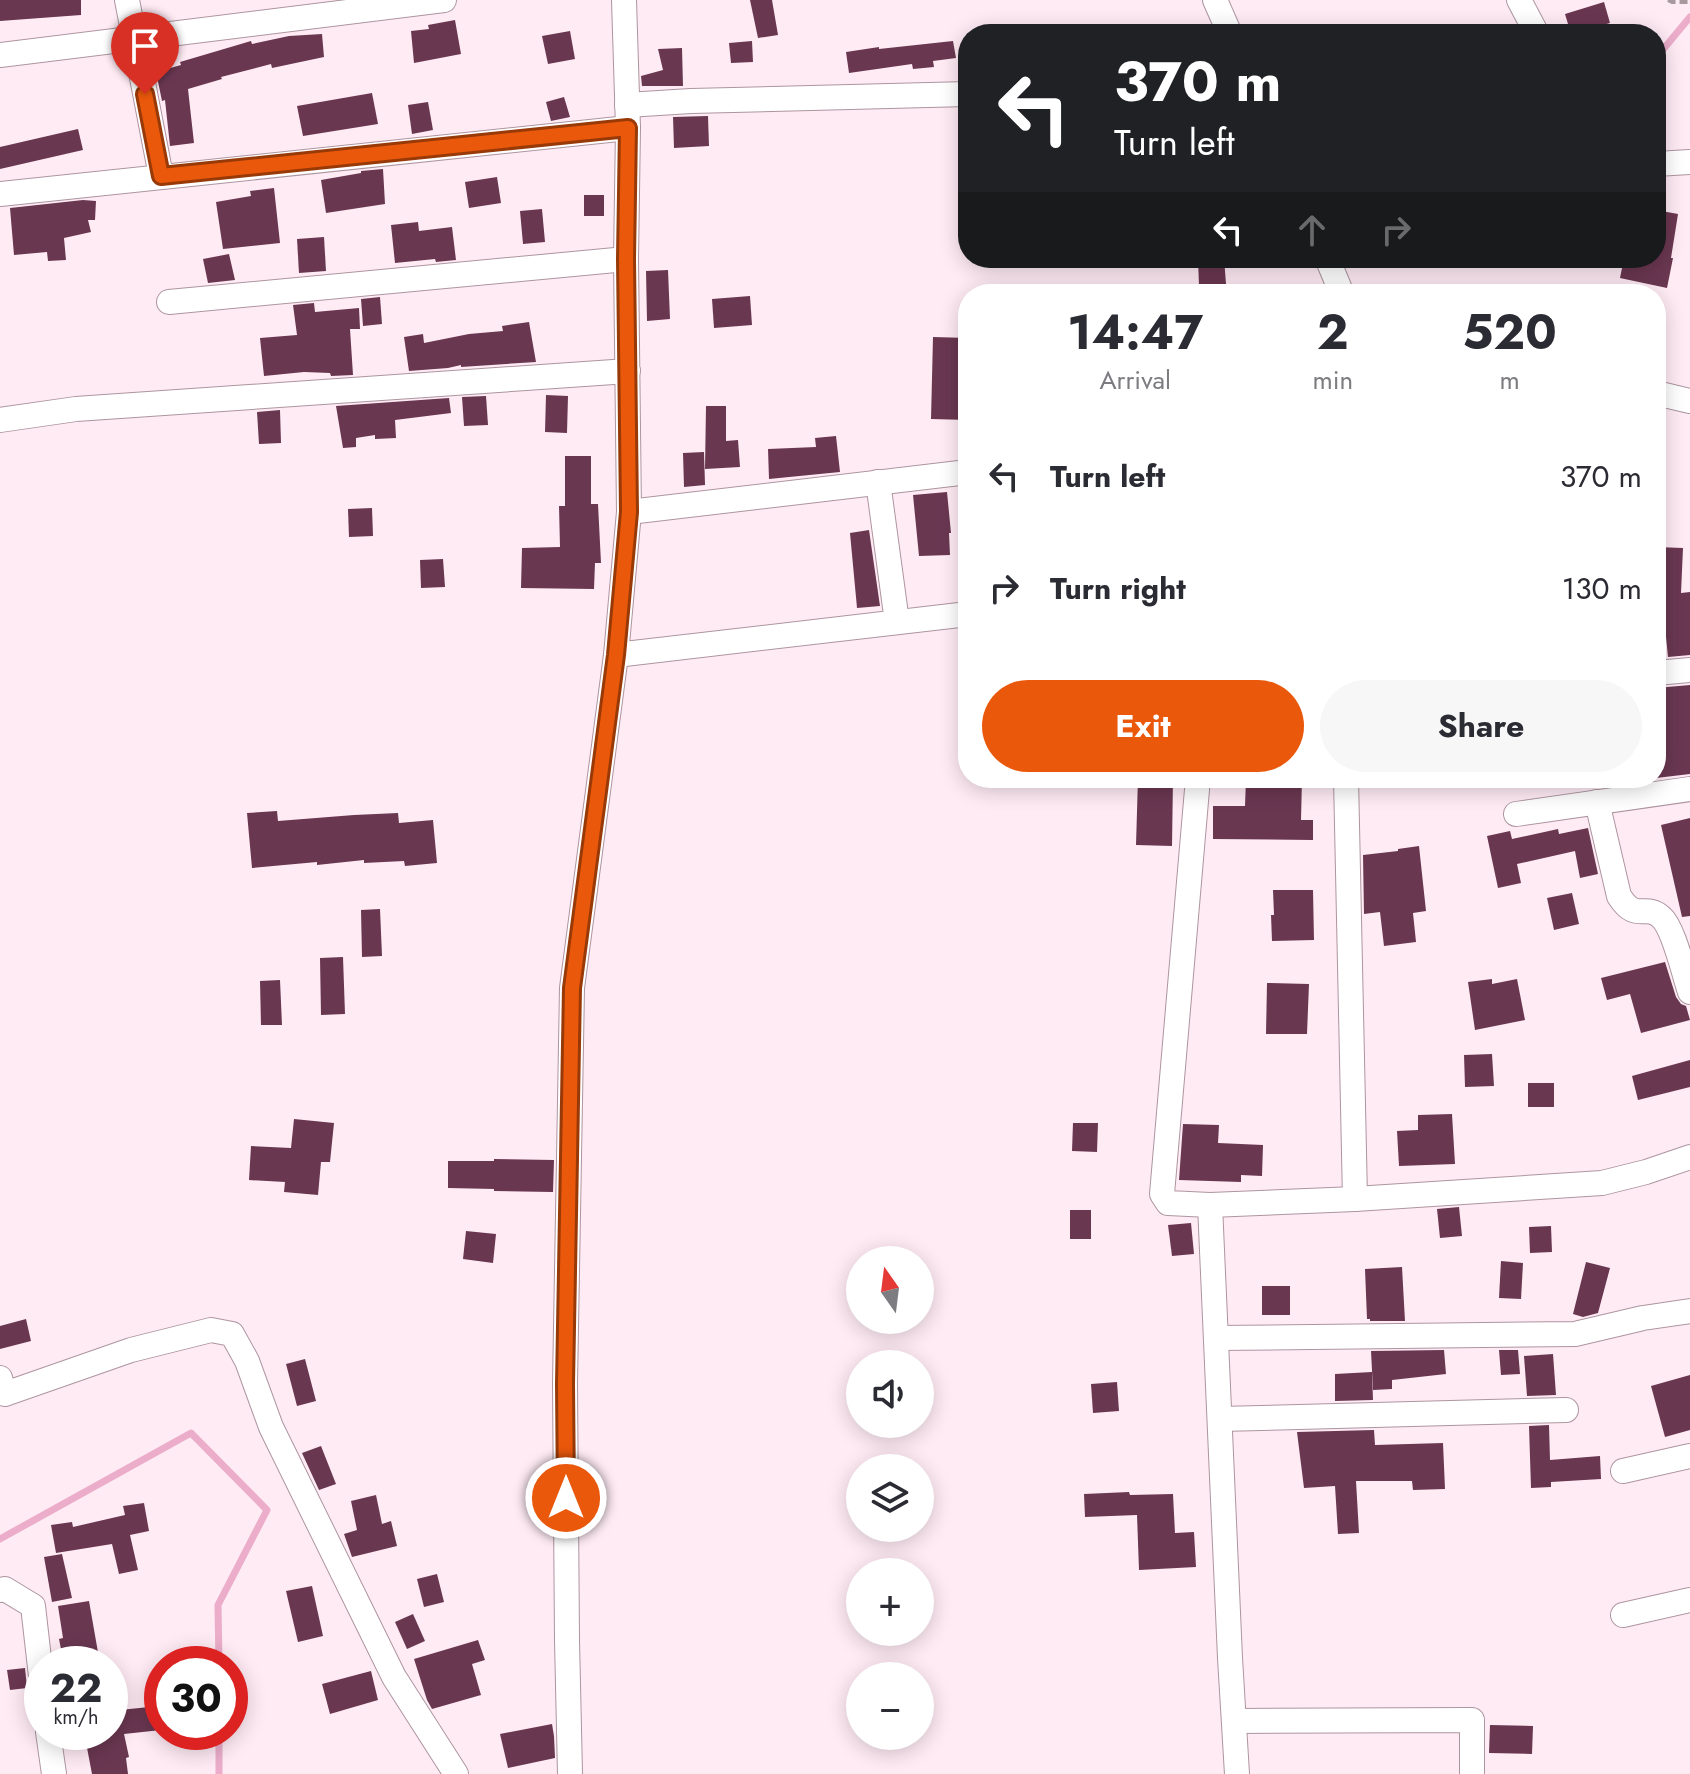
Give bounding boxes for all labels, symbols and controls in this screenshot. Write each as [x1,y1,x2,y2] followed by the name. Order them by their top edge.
[111,12,179,94] pin
[123,24,167,68] icon: arrive
[1114,41,1282,122] text: 370 m
[982,56,1086,160] icon: left
[1114,116,1235,168] text: Turn left
[1206,208,1250,252] icon: left
[1290,208,1334,252] icon: ahead
[1374,208,1418,252] icon: right
[1067,298,1203,367] text: 14:47
[1317,298,1349,367] text: 2
[1462,298,1557,367] text: 520
[1099,361,1171,399] text: Arrival
[1312,361,1353,399] text: min
[1499,361,1520,399] text: m
[982,454,1026,498] icon: left
[1050,455,1165,498] text: Turn left
[1560,455,1642,498] text: 370 m
[982,566,1026,610] icon: right
[1050,567,1186,610] text: Turn right
[1562,567,1642,610] text: 130 m
[982,680,1304,772] button: Exit
[1320,680,1642,772] button: Share
[846,1246,934,1334] north arrow
[846,1246,934,1750] map controls
[846,1350,934,1438] button: sound
[846,1454,934,1542] button: layers
[524,1456,608,1540] position arrow
[846,1558,934,1646] button: +
[144,1646,248,1750] speed limit sign: 30
[50,1659,102,1717] text: 22
[846,1662,934,1750] button: −
[53,1703,99,1732] text: km/h

